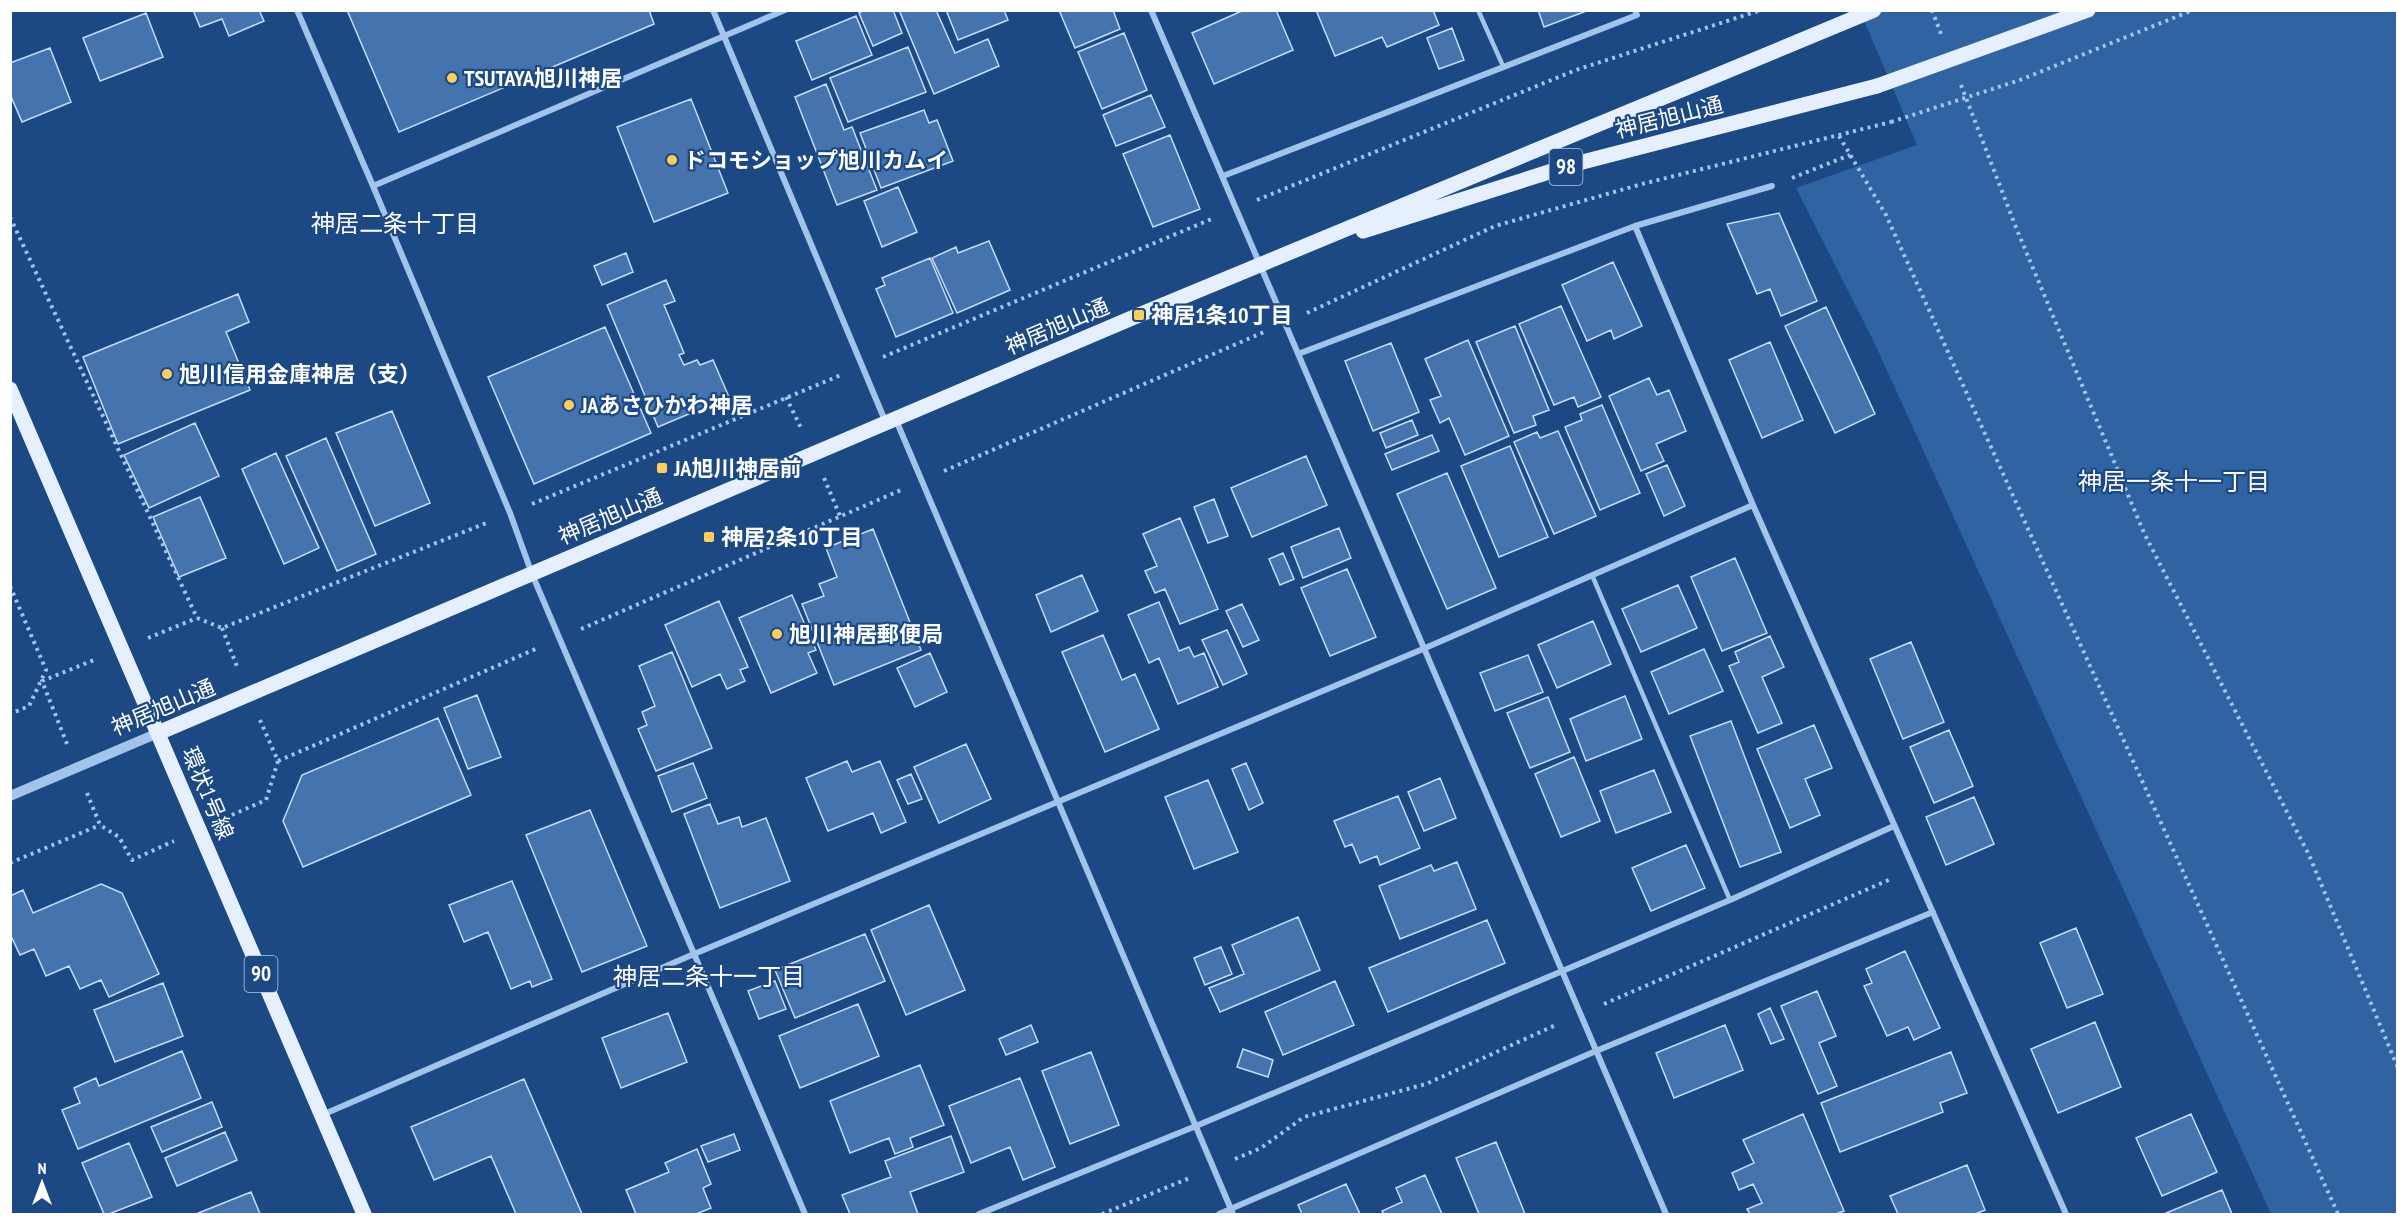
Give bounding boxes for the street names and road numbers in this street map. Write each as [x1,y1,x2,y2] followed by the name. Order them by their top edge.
[1612,90,1726,144] street label: 神居旭山通
[1550,149,1582,185] road number: 98
[1001,292,1113,360] street label: 神居旭山通
[554,482,666,550] street label: 神居旭山通
[107,673,219,741] street label: 神居旭山通
[176,742,240,844] street label: 環状1号線
[244,956,278,992] road number: 90

